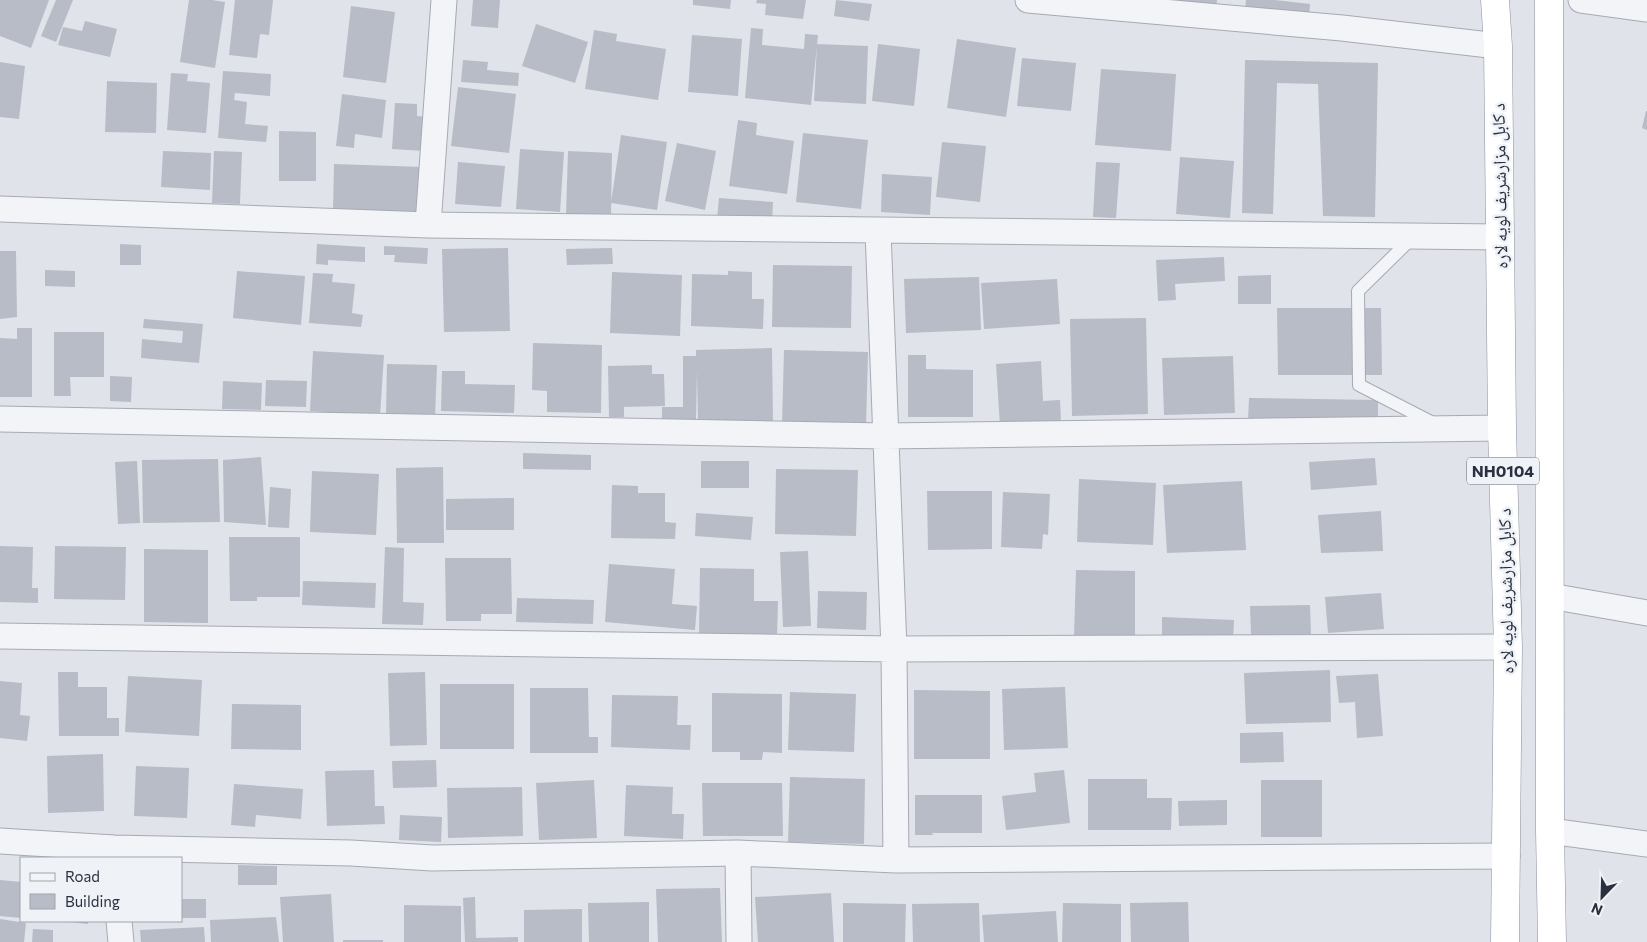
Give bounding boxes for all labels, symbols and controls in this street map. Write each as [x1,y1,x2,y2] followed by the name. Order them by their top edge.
[1487,103,1512,269] street label: د کابل مزارشریف لویه لاره
[1467,458,1539,484] road number: NH0104
[1493,508,1518,674] street label: د کابل مزارشریف لویه لاره
[20,857,182,922] legend
[65,867,100,885] text: Road
[1577,872,1627,922] north arrow
[65,892,120,910] text: Building
[1589,900,1605,919] text: N

